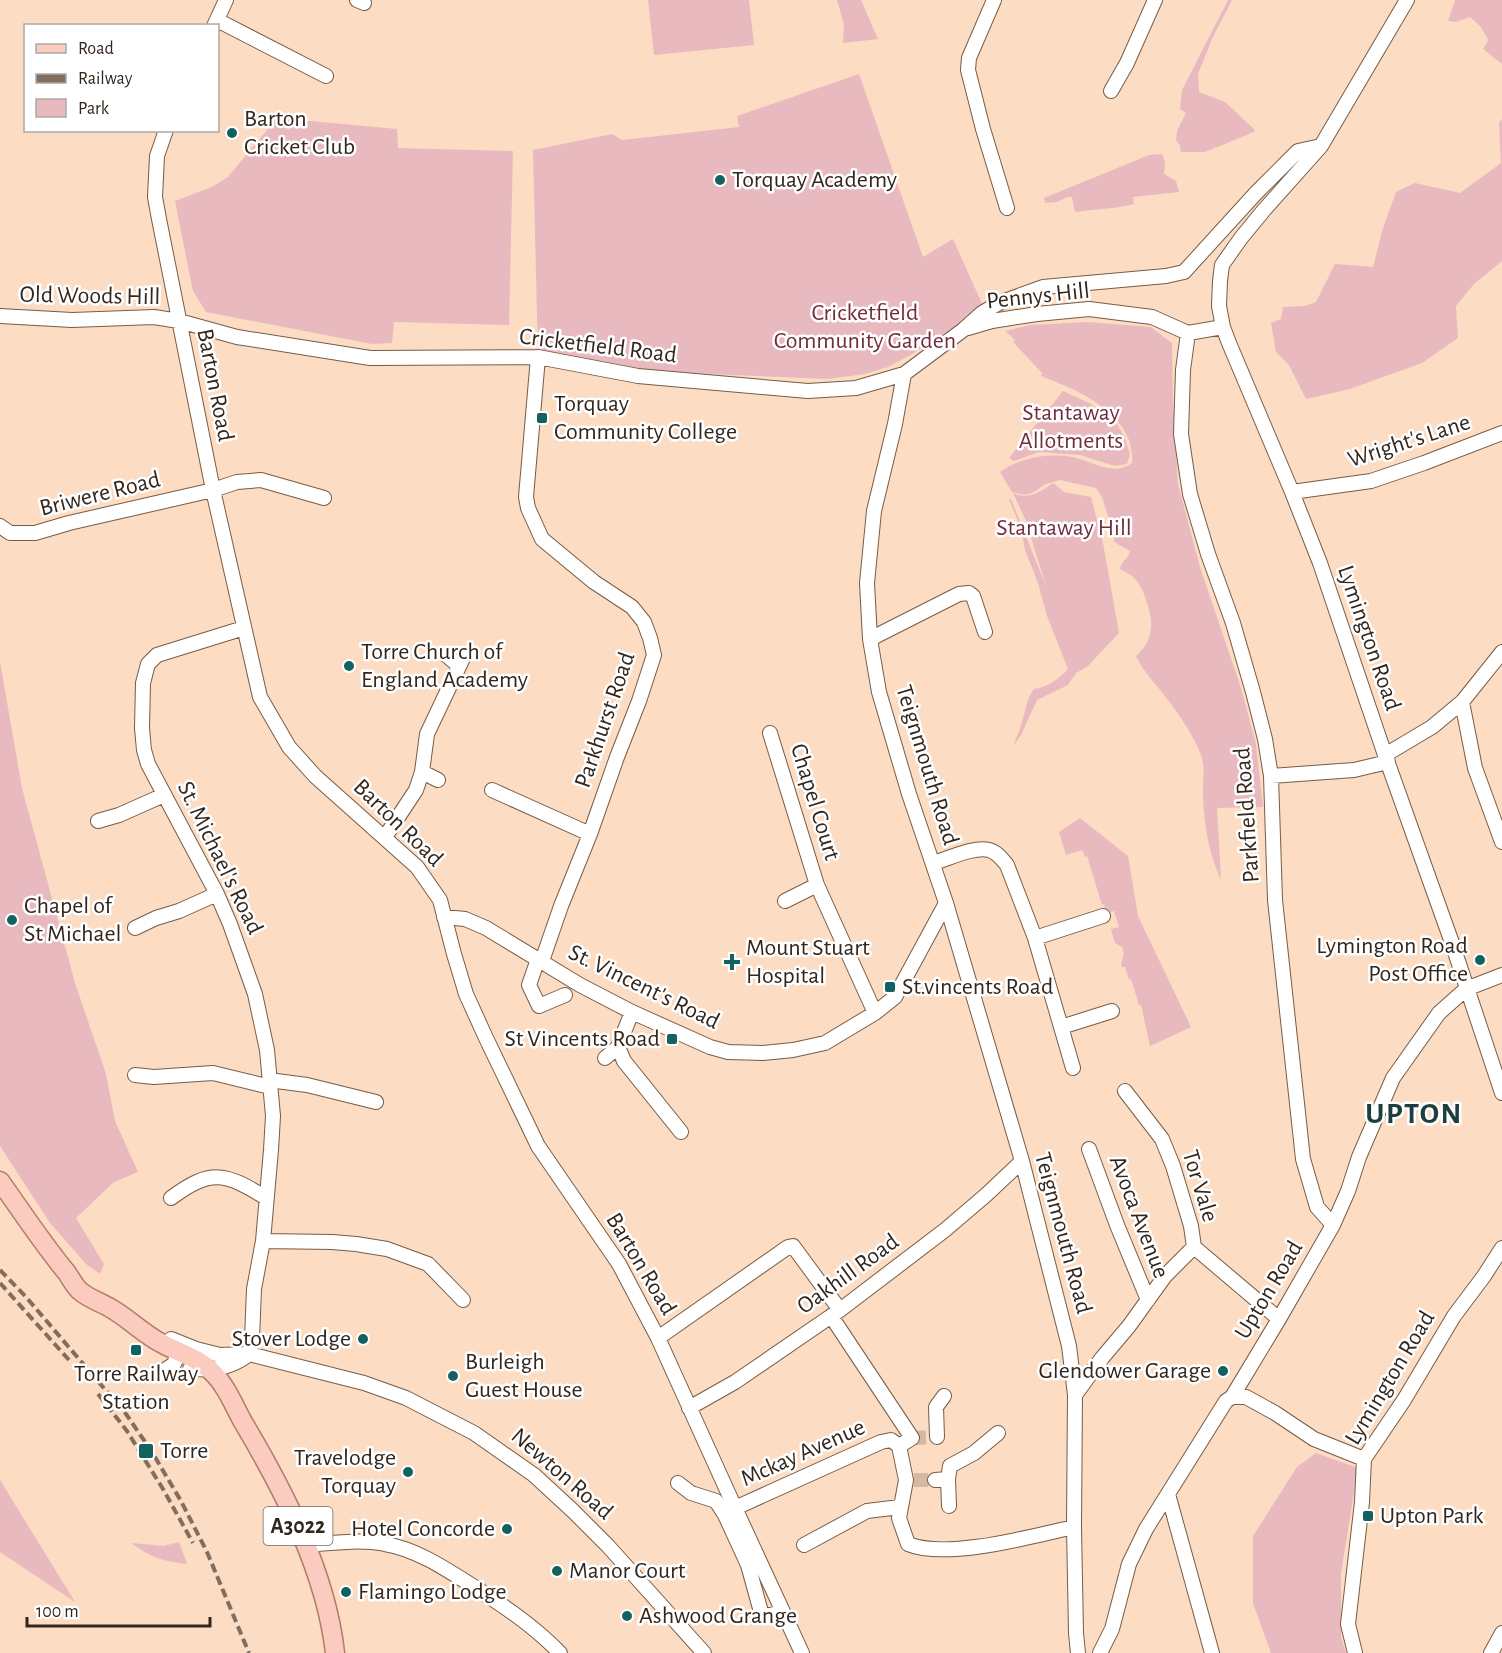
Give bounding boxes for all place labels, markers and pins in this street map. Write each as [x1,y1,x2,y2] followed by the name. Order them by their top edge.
[244,107,355,159] place label: Barton Cricket Club
[225,126,239,140] marker: Barton Cricket Club
[732,168,897,192] place label: Torquay Academy
[713,173,727,187] marker: Torquay Academy
[554,392,737,444] place label: Torquay Community College
[535,411,549,425] marker: Torquay Community College
[361,640,528,692] place label: Torre Church of England Academy
[342,659,356,673] marker: Torre Church of England Academy
[24,894,121,946] place label: Chapel of St Michael
[5,913,19,927] marker: Chapel of St Michael
[1316,934,1468,986] place label: Lymington Road Post Office
[746,936,870,988] place label: Mount Stuart Hospital
[723,953,741,971] marker: Mount Stuart Hospital
[1473,953,1487,967] marker: Lymington Road Post Office
[902,975,1053,999] place label: St.vincents Road
[883,980,897,994] marker: St.vincents Road
[504,1027,660,1051] place label: St Vincents Road
[665,1032,679,1046] marker: St Vincents Road
[232,1327,351,1351] place label: Stover Lodge
[356,1332,370,1346] marker: Stover Lodge
[129,1343,143,1357] marker: Torre Railway Station
[465,1350,583,1402] place label: Burleigh Guest House
[1039,1359,1211,1383] place label: Glendower Garage
[74,1362,198,1414] place label: Torre Railway Station
[1216,1364,1230,1378] marker: Glendower Garage
[446,1369,460,1383] marker: Burleigh Guest House
[160,1439,208,1463] place label: Torre
[137,1442,155,1460] marker: Torre
[294,1446,396,1498] place label: Travelodge Torquay
[401,1465,415,1479] marker: Travelodge Torquay
[1380,1504,1483,1528] place label: Upton Park
[1361,1509,1375,1523] marker: Upton Park
[351,1517,495,1541] place label: Hotel Concorde
[500,1522,514,1536] marker: Hotel Concorde
[569,1559,686,1583] place label: Manor Court
[550,1564,564,1578] marker: Manor Court
[358,1580,507,1604] place label: Flamingo Lodge
[339,1585,353,1599] marker: Flamingo Lodge
[639,1604,797,1628] place label: Ashwood Grange
[620,1609,634,1623] marker: Ashwood Grange

